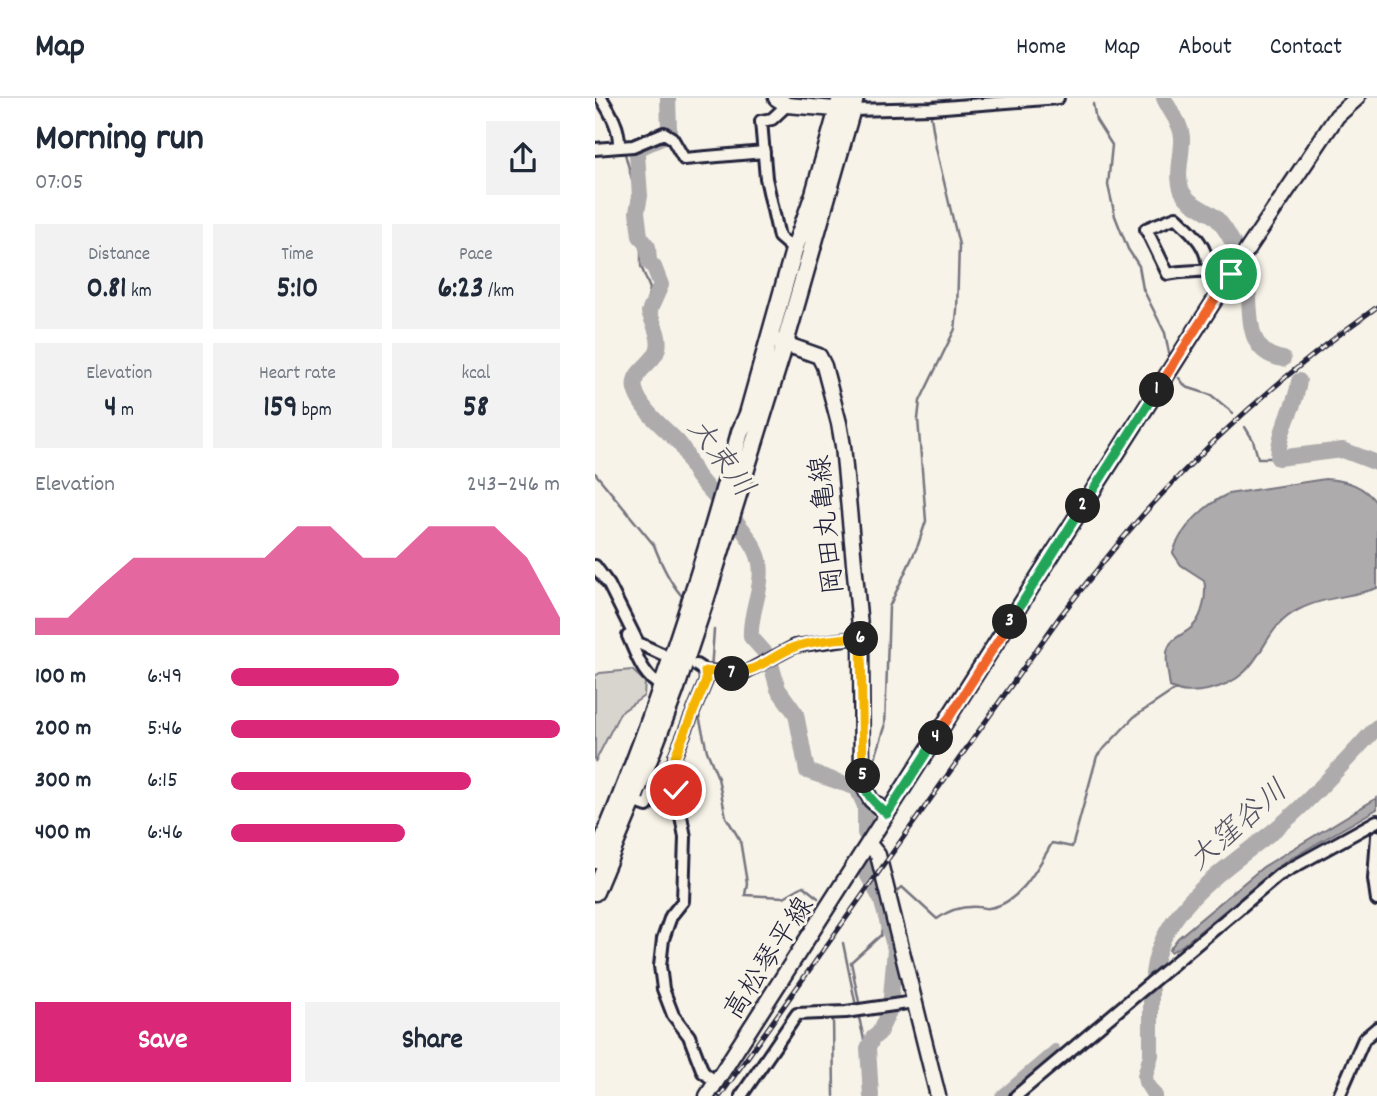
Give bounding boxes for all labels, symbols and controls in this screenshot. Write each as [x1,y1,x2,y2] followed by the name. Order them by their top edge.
[35,25,85,72] text: Map
[1016,31,1066,65] text: Home
[1104,31,1140,65] text: Map
[1178,31,1232,65] text: About
[1270,31,1342,65] text: Contact
[35,113,204,168] text: Morning run
[486,121,560,195] button: share
[35,167,83,200] text: 07:05
[88,242,150,269] text: Distance
[281,242,314,269] text: Time
[459,242,493,269] text: Pace
[1201,244,1261,304] pin
[1212,255,1250,293] icon: arrive
[87,269,127,312] text: 0.81
[277,269,318,312] text: 5:10
[437,269,484,312] text: 6:23
[127,279,152,306] text: km
[484,279,514,306] text: /km
[86,361,152,388] text: Elevation
[259,361,336,388] text: Heart rate
[461,361,490,388] text: kcal
[1139,372,1175,408] pin: 1
[1154,376,1159,403] text: 1
[104,388,117,431] text: 4
[263,388,297,431] text: 159
[463,388,489,431] text: 58
[117,398,134,425] text: m
[297,398,332,425] text: bpm
[674,411,763,509] water label: 大束川
[803,453,857,596] street label: 岡田丸亀線
[35,469,115,502] text: Elevation
[467,469,560,502] text: 243–246 m
[1065,488,1100,524] pin: 2
[1078,492,1087,519] text: 2
[993,604,1027,640] pin: 3
[1005,608,1014,635] text: 3
[843,622,879,656] pin: 6
[856,625,865,652] text: 6
[715,656,749,692] pin: 7
[728,660,735,687] text: 7
[35,661,86,694] text: 100 m
[147,661,182,694] text: 6:49
[35,713,91,746] text: 200 m
[147,713,182,746] text: 5:46
[919,720,953,756] pin: 4
[932,724,939,751] text: 4
[845,758,881,794] pin: 5
[646,760,706,820] pin
[858,762,867,789] text: 5
[35,765,91,798] text: 300 m
[147,765,178,798] text: 6:15
[657,771,695,809] icon: check
[1181,772,1299,883] water label: 大窪谷川
[35,817,91,850] text: 400 m
[147,817,183,850] text: 6:46
[716,890,826,1029] street label: 高松琴平線
[35,1002,291,1082] button: Save
[305,1002,560,1082] button: Share

